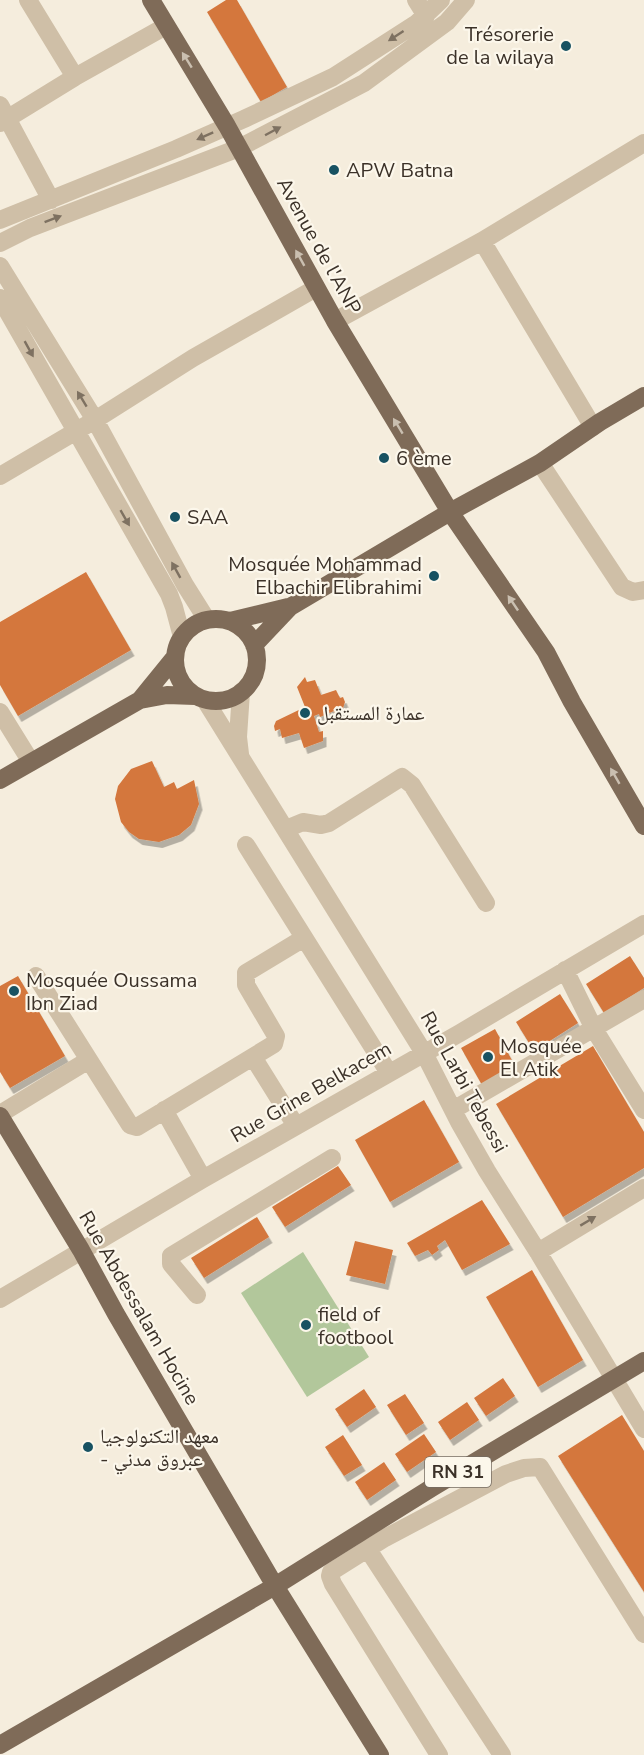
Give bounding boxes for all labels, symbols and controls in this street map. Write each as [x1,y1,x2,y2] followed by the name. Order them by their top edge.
[446,21,554,71] place label: Trésorerie de la wilaya
[388,31,404,42] one-way arrow
[559,39,573,53] marker: Trésorerie de la wilaya
[181,51,192,68] one-way arrow
[265,126,282,136] one-way arrow
[196,132,214,141] one-way arrow
[346,157,453,184] place label: APW Batna
[327,163,341,177] marker: APW Batna
[270,173,368,319] street label: Avenue de l'ANP
[44,214,62,223] one-way arrow
[295,249,305,266] one-way arrow
[23,341,34,357] one-way arrow
[76,391,87,407] one-way arrow
[393,418,404,434] one-way arrow
[396,445,452,472] place label: 6 ème
[377,451,391,465] marker: 6 ème
[187,504,229,531] place label: SAA
[120,510,130,527] one-way arrow
[168,510,182,524] marker: SAA
[228,551,422,601] place label: Mosquée Mohammad Elbachir Elibrahimi
[171,561,181,578] one-way arrow
[427,569,441,583] marker: Mosquée Mohammad Elbachir Elibrahimi
[508,595,519,611] one-way arrow
[317,700,425,727] place label: عمارة المستقبل
[298,706,312,720] marker: عمارة المستقبل
[609,768,620,784] one-way arrow
[26,967,197,1017] place label: Mosquée Oussama Ibn Ziad
[7,984,21,998] marker: Mosquée Oussama Ibn Ziad
[414,1006,514,1158] street label: Rue Larbi Tebessi
[500,1033,582,1083] place label: Mosquée El Atik
[226,1035,396,1149] street label: Rue Grine Belkacem
[481,1050,495,1064] marker: Mosquée El Atik
[72,1206,206,1410] street label: Rue Abdessalam Hocine
[580,1216,596,1227] one-way arrow
[318,1301,393,1351] place label: field of footbool
[299,1318,313,1332] marker: field of footbool
[100,1423,219,1475] place label: معهد التكنولوجيا - عبروق مدني
[81,1440,95,1454] marker: معهد التكنولوجيا - عبروق مدني
[425,1457,491,1487] road number: RN 31

